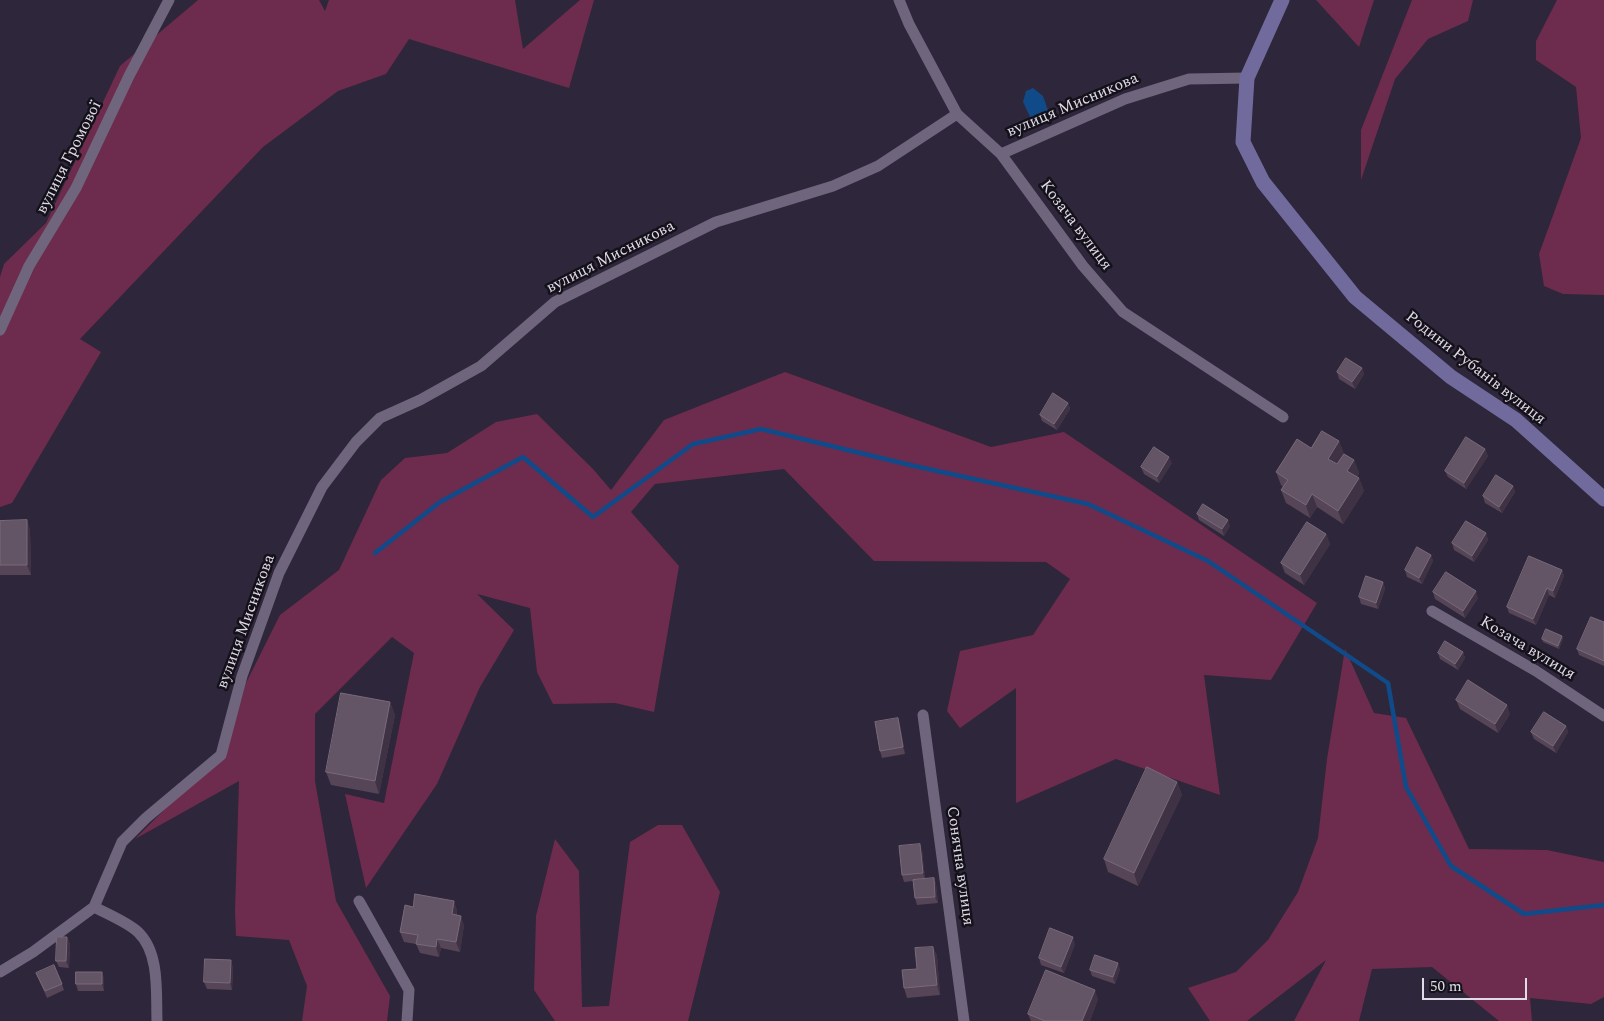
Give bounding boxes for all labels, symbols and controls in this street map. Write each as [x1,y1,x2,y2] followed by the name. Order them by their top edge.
[1004,70,1142,142] street label: вулиця Мисникова
[33,98,107,218] street label: вулиця Громової
[1035,177,1115,275] street label: Козача вулиця
[544,217,678,299] street label: вулиця Мисникова
[1401,308,1549,430] street label: Родини Рубанів вулиця
[214,552,280,692] street label: вулиця Мисникова
[1476,613,1578,685] street label: Козача вулиця
[941,805,977,927] street label: Сонячна вулиця
[1424,968,1529,1000] scale bar
[1430,975,1462,998] text: 50 m

